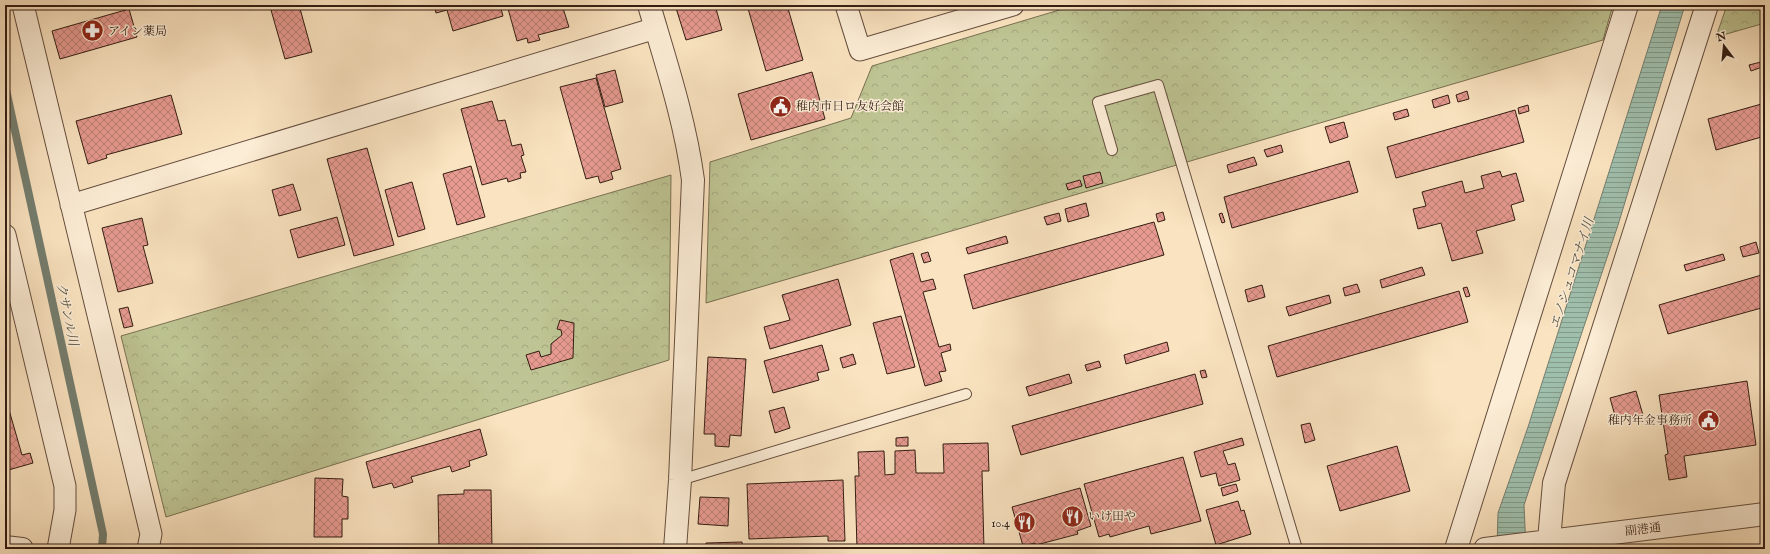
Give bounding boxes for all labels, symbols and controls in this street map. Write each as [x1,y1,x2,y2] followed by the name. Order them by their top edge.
[80,18,106,44] pharmacy icon: アイン薬局
[108,24,167,39] place label: アイン薬局
[1704,26,1744,66] north arrow
[1714,29,1728,46] text: N
[768,93,794,119] public building icon: 稚内市日ロ友好会館
[796,99,904,114] place label: 稚内市日ロ友好会館
[1547,214,1599,331] water label: エノシュコマナイ川
[52,281,82,349] water label: クサンル川
[1695,407,1721,433] public building icon: 稚内年金事務所
[1608,413,1692,428] place label: 稚内年金事務所
[1059,503,1085,529] restaurant icon: いけ田や
[1088,509,1136,524] place label: いけ田や
[1012,510,1038,536] restaurant icon: 10.4
[991,516,1010,531] place label: 10.4
[1624,520,1662,539] street label: 副港通

